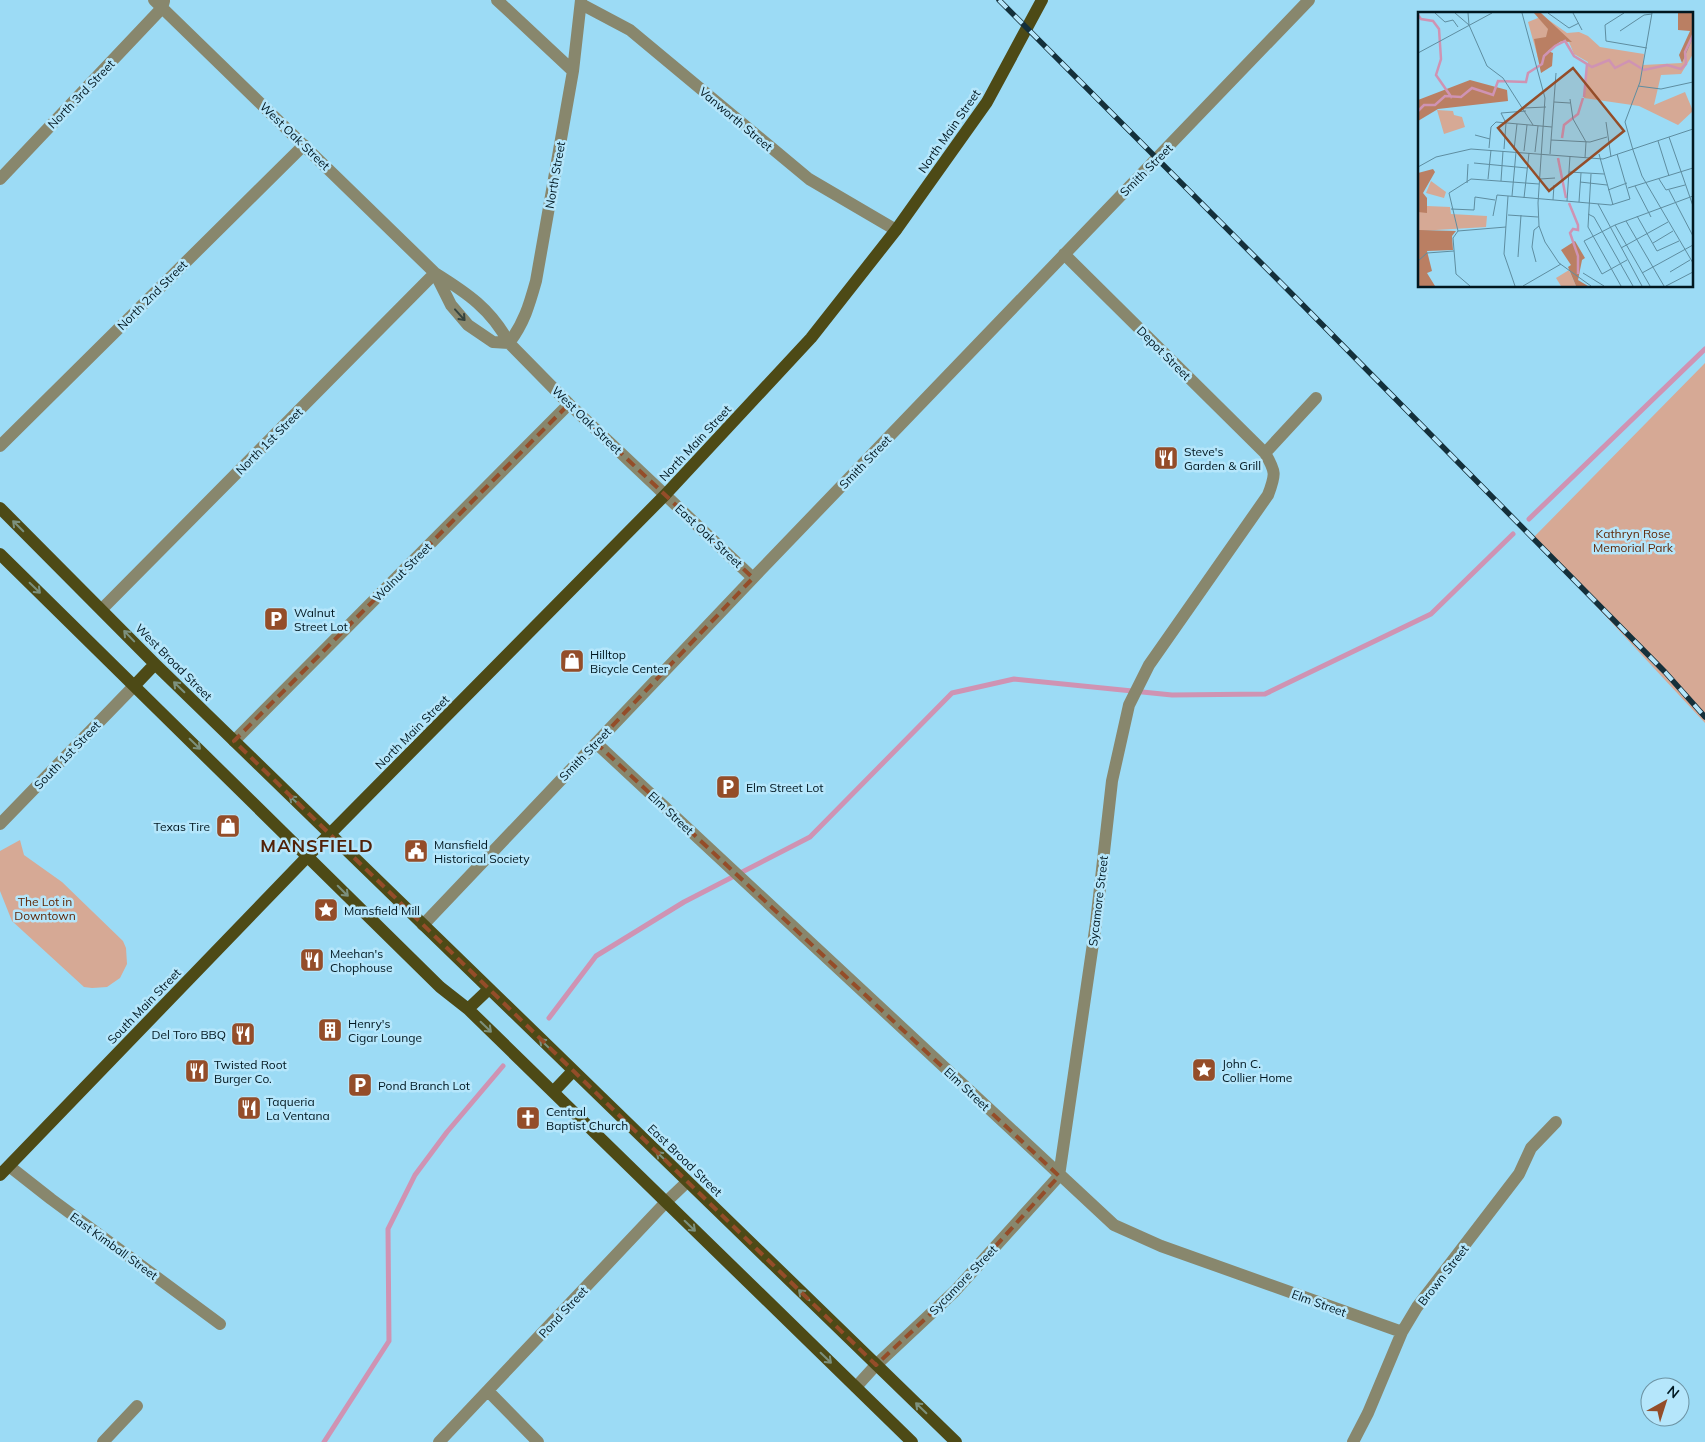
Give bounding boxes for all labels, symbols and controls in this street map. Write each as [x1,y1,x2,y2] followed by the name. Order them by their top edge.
[1418,12,1692,288] inset map
[44,56,118,132] street label: North 3rd Street
[696,84,776,154] street label: Vanworth Street
[915,86,983,176] street label: North Main Street
[257,99,333,173] street label: West Oak Street
[542,140,568,210] street label: North Street
[1117,141,1175,199] street label: Smith Street
[114,257,190,333] street label: North 2nd Street
[454,309,465,322] one-way arrow
[1134,323,1194,383] street label: Depot Street
[549,383,625,457] street label: West Oak Street
[656,402,734,484] street label: North Main Street
[232,404,306,478] street label: North 1st Street
[836,432,894,492] street label: Smith Street
[1184,444,1261,473] place label: Steve's Garden & Grill
[1153,445,1179,471] restaurant icon: Steve's Garden & Grill
[672,501,746,571] street label: East Oak Street
[12,519,24,532] one-way arrow
[1593,526,1674,555] park label: Kathryn Rose Memorial Park
[369,539,435,605] street label: Walnut Street
[29,581,41,594] one-way arrow
[294,605,348,634] place label: Walnut Street Lot
[263,606,289,632] parking icon: Walnut Street Lot
[132,620,216,704] street label: West Broad Street
[123,631,135,643] one-way arrow
[590,647,669,676] place label: Hilltop Bicycle Center
[559,648,585,674] shop icon: Hilltop Bicycle Center
[173,681,185,693] one-way arrow
[372,692,452,772] street label: North Main Street
[31,718,103,792] street label: South 1st Street
[556,724,614,784] street label: Smith Street
[188,738,201,750] one-way arrow
[715,774,741,800] parking icon: Elm Street Lot
[746,780,823,795] place label: Elm Street Lot
[645,788,697,838] street label: Elm Street
[290,795,302,807] one-way arrow
[215,813,241,839] shop icon: Texas Tire
[154,819,210,834] place label: Texas Tire
[260,834,374,857] district label: MANSFIELD
[434,837,530,866] place label: Mansfield Historical Society
[403,838,429,864] public building icon: Mansfield Historical Society
[1085,855,1111,947] street label: Sycamore Street
[337,884,349,897] one-way arrow
[14,894,76,923] park label: The Lot in Downtown
[313,897,339,923] place icon: Mansfield Mill
[344,903,420,918] place label: Mansfield Mill
[330,946,393,975] place label: Meehan's Chophouse
[299,947,325,973] restaurant icon: Meehan's Chophouse
[104,965,184,1047] street label: South Main Street
[348,1016,422,1045] place label: Henry's Cigar Lounge
[317,1017,343,1043] building icon: Henry's Cigar Lounge
[230,1021,256,1047] restaurant icon: Del Toro BBQ
[480,1021,492,1033] one-way arrow
[151,1027,226,1042] place label: Del Toro BBQ
[539,1038,552,1050] one-way arrow
[1222,1056,1292,1085] place label: John C. Collier Home
[214,1057,287,1086] place label: Twisted Root Burger Co.
[1191,1057,1217,1083] place icon: John C. Collier Home
[184,1058,210,1084] restaurant icon: Twisted Root Burger Co.
[941,1064,993,1114] street label: Elm Street
[347,1072,373,1098] parking icon: Pond Branch Lot
[378,1078,470,1093] place label: Pond Branch Lot
[266,1094,330,1123] place label: Taqueria La Ventana
[236,1095,262,1121] restaurant icon: Taqueria La Ventana
[546,1104,628,1133] place label: Central Baptist Church
[515,1105,541,1131] church icon: Central Baptist Church
[645,1121,725,1199] street label: East Broad Street
[656,1151,668,1163] one-way arrow
[67,1209,161,1283] street label: East Kimball Street
[684,1219,696,1231] one-way arrow
[926,1242,1000,1318] street label: Sycamore Street
[1415,1242,1471,1308] street label: Brown Street
[535,1283,591,1341] street label: Pond Street
[1290,1286,1348,1320] street label: Elm Street
[798,1289,810,1301] one-way arrow
[819,1352,832,1364] one-way arrow
[1640,1377,1690,1427] north arrow
[1663,1382,1683,1402] text: N
[914,1402,927,1414] one-way arrow

